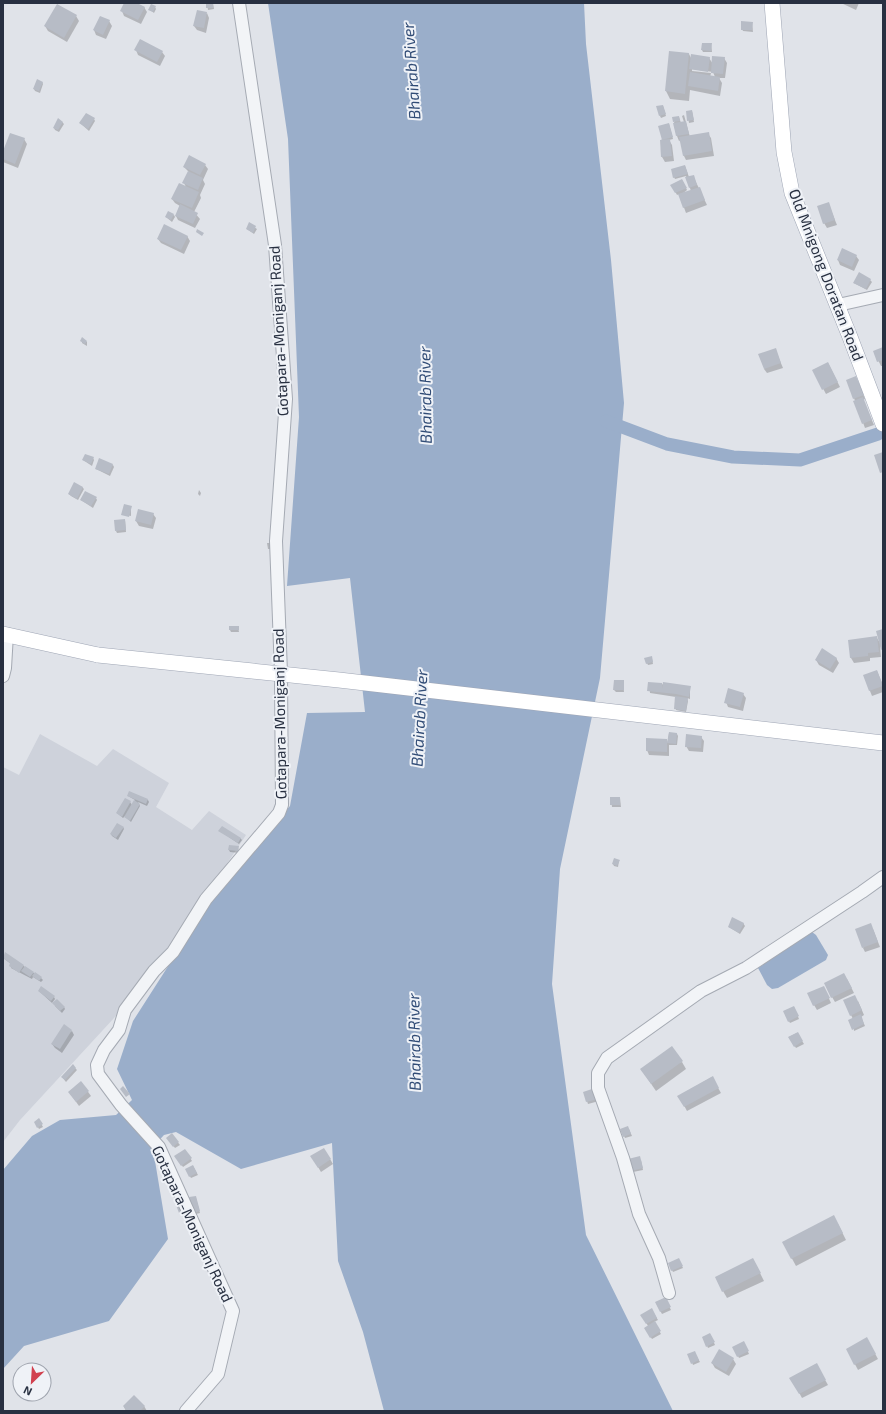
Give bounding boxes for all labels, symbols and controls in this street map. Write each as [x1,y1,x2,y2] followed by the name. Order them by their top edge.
[398,21,423,120] water label: Bhairab River
[786,186,868,363] street label: Old Mnigong Doratan Road
[265,245,292,417] street label: Gotapara-Moniganj Road
[414,345,435,444] water label: Bhairab River
[269,628,290,800] street label: Gotapara-Moniganj Road
[406,668,431,767] water label: Bhairab River
[403,992,424,1091] water label: Bhairab River
[148,1142,237,1305] street label: Gotapara-Moniganj Road
[12,1362,52,1402] north arrow
[21,1384,34,1399] text: N

